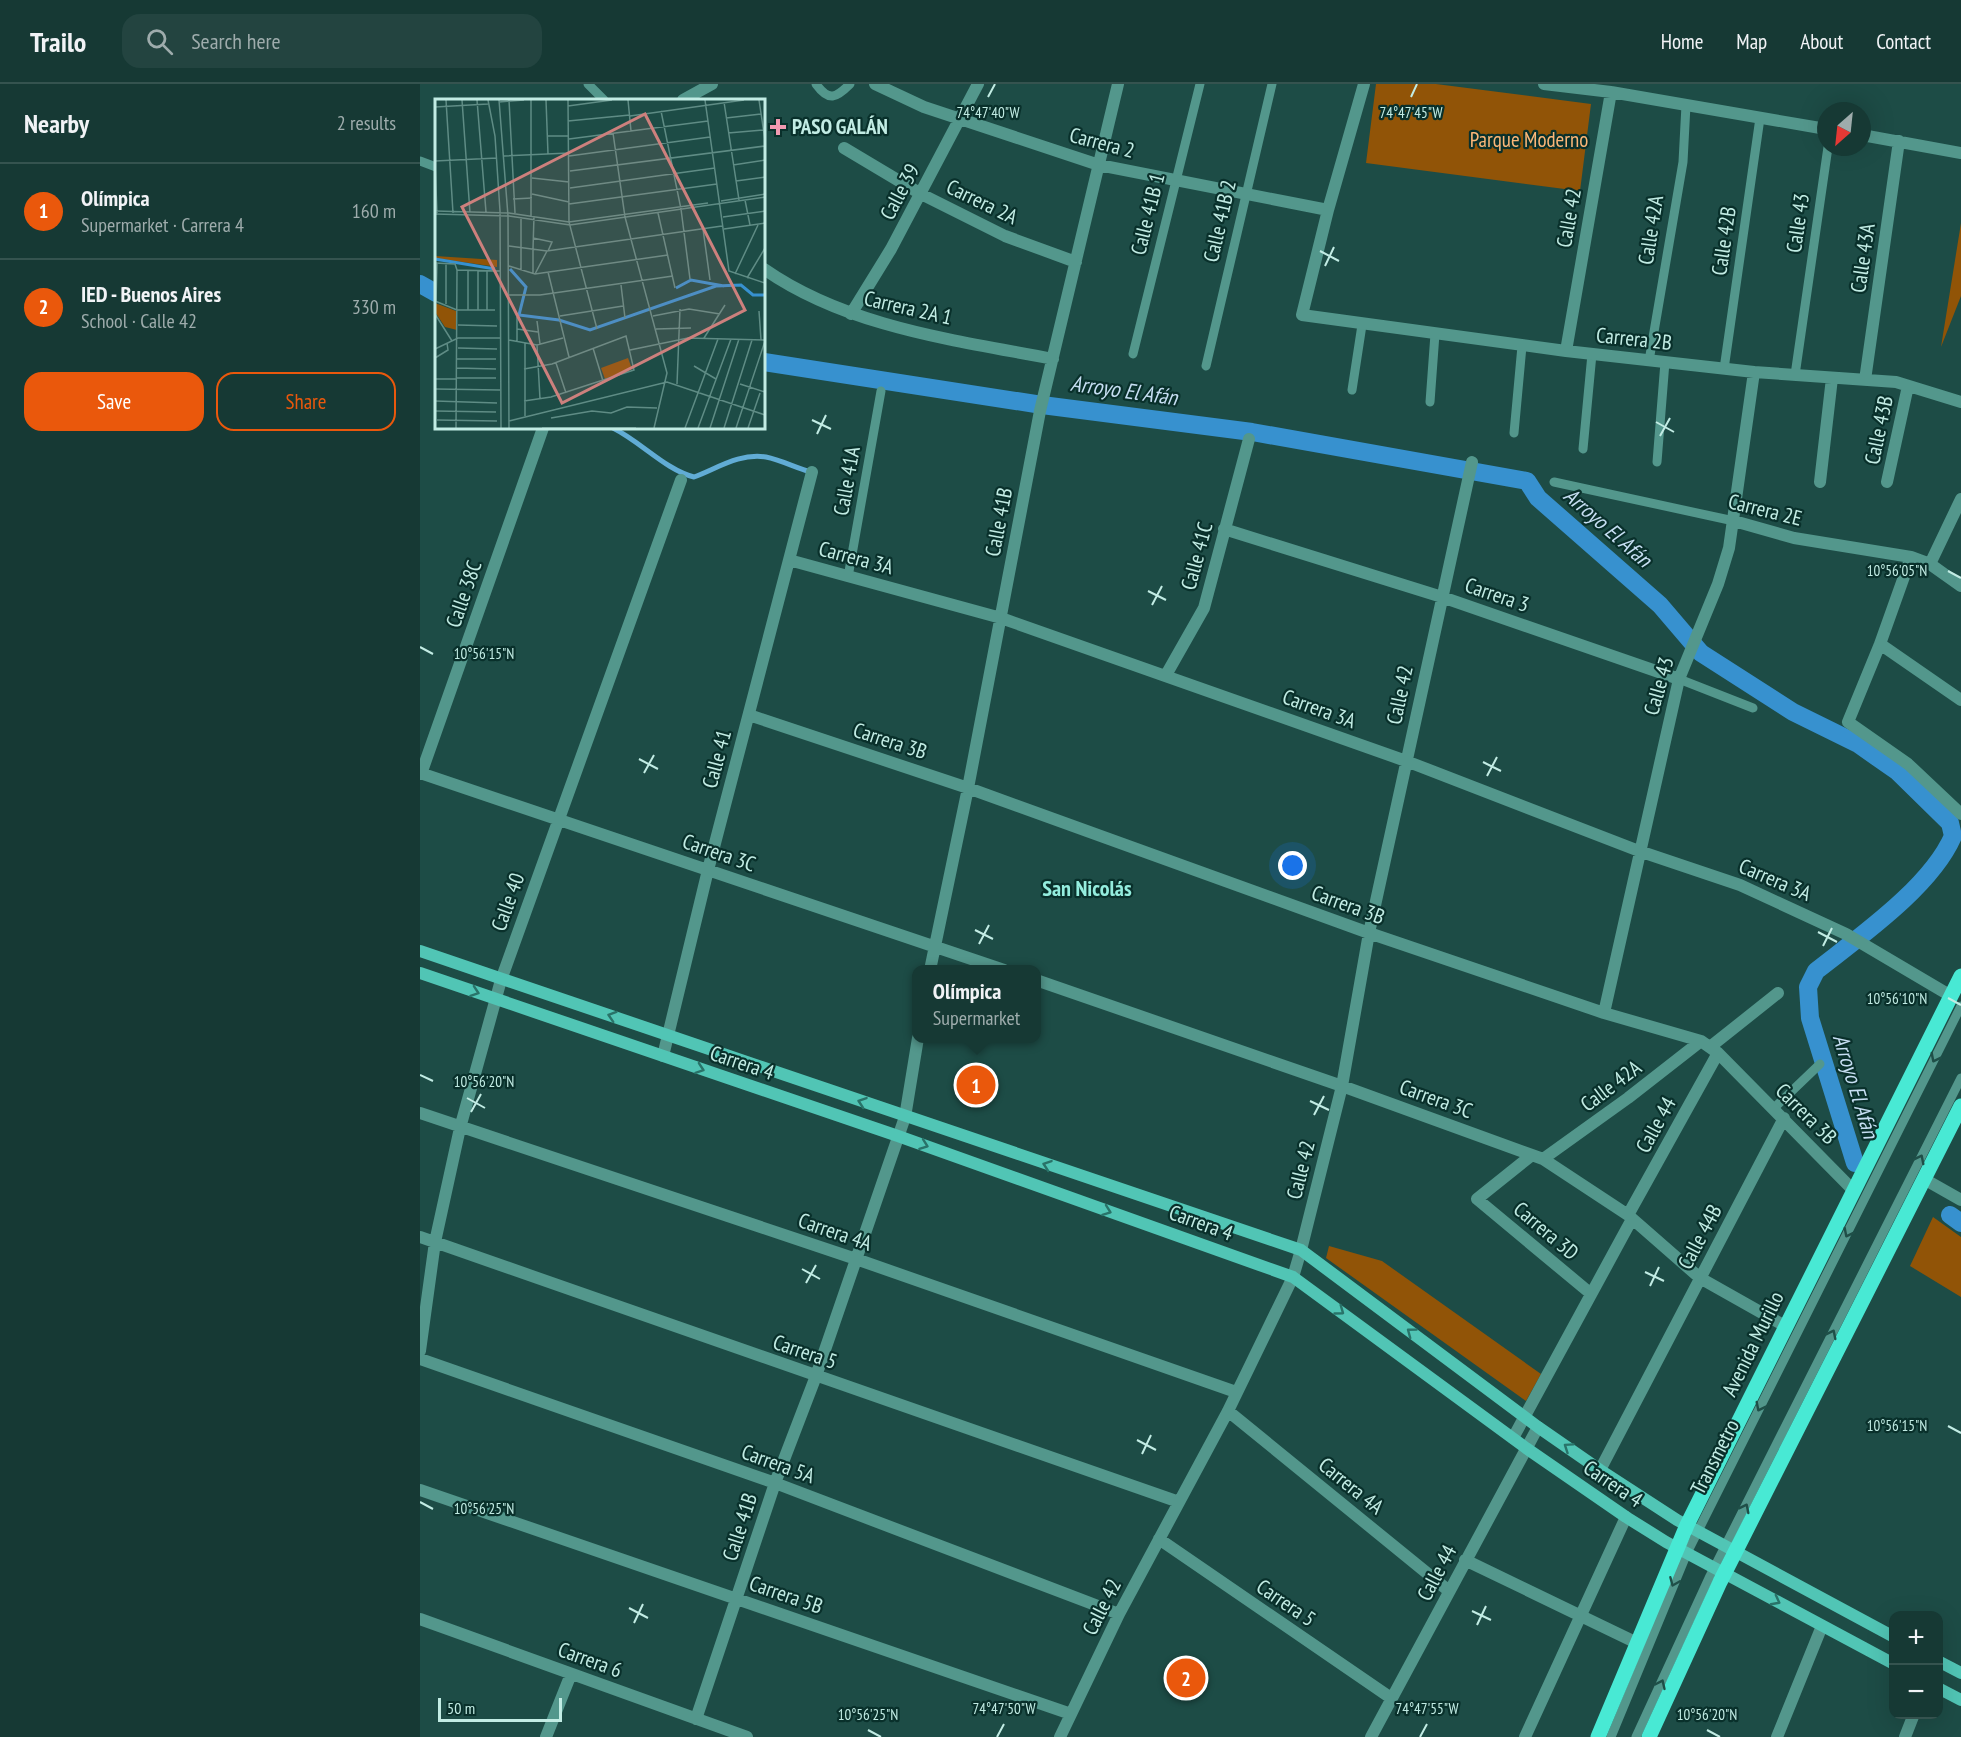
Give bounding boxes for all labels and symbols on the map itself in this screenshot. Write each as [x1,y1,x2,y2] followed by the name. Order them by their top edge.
[435,99,765,429] inset map
[1817,102,1871,156] north arrow
[956,103,1020,122] text: 74°47'40"W
[1379,103,1443,122] text: 74°47'45"W
[792,113,888,140] place label: PASO GALÁN
[769,118,787,136] marker: PASO GALÁN
[1067,121,1137,164] street label: Carrera 2
[1470,126,1588,153] park label: Parque Moderno
[874,159,925,224] street label: Calle 39
[1124,170,1171,258] street label: Calle 41B 1
[942,173,1022,230] street label: Carrera 2A
[1197,177,1242,265] street label: Calle 41B 2
[1550,186,1587,250] street label: Calle 42
[1780,192,1815,254] street label: Calle 43
[1632,193,1669,266] street label: Calle 42A
[1705,205,1742,277] street label: Calle 42B
[1844,222,1881,294] street label: Calle 43A
[862,284,955,331] street label: Carrera 2A 1
[1595,321,1673,356] street label: Carrera 2B
[1069,369,1180,412] water label: Arroyo El Afán
[1858,393,1899,467] street label: Calle 43B
[827,444,866,517] street label: Calle 41A
[1558,481,1659,574] water label: Arroyo El Afán
[979,485,1018,559] street label: Calle 41B
[1725,487,1805,532] street label: Carrera 2E
[1175,519,1219,593] street label: Calle 41C
[816,535,896,580] street label: Carrera 3A
[440,556,488,631] street label: Calle 38C
[1867,561,1927,580] text: 10°56'05"N
[1462,571,1533,618] street label: Carrera 3
[454,644,514,663] text: 10°56'15"N
[1637,654,1680,718] street label: Calle 43
[1380,663,1419,727] street label: Calle 42
[1279,683,1360,734] street label: Carrera 3A
[850,716,930,765] street label: Carrera 3B
[696,727,737,791] street label: Calle 41
[679,827,760,878] street label: Carrera 3C
[1278,851,1307,880] your location
[1735,852,1815,907] street label: Carrera 3A
[485,869,530,934] street label: Calle 40
[1042,874,1132,902] district label: San Nicolás
[1308,879,1388,930] street label: Carrera 3B
[469,985,480,998] one-way arrow
[1867,989,1927,1008] text: 10°56'10"N
[607,1011,618,1024] one-way arrow
[1827,1031,1885,1143] water label: Arroyo El Afán
[707,1039,778,1086] street label: Carrera 4
[1931,1052,1942,1063] one-way arrow
[1575,1054,1647,1117] street label: Calle 42A
[694,1061,704,1074] one-way arrow
[956,1062,996,1108] pin: 1
[454,1072,514,1091] text: 10°56'20"N
[1396,1073,1477,1124] street label: Carrera 3C
[1770,1077,1843,1150] street label: Carrera 3B
[1629,1092,1682,1157] street label: Calle 44
[857,1097,868,1110] one-way arrow
[918,1138,929,1151] one-way arrow
[1280,1138,1321,1202] street label: Calle 42
[1913,1155,1924,1166] one-way arrow
[1042,1159,1053,1172] one-way arrow
[1508,1196,1584,1266] street label: Carrera 3D
[1166,1199,1237,1247] street label: Carrera 4
[1671,1200,1728,1274] street label: Calle 44B
[1102,1203,1112,1216] one-way arrow
[795,1206,876,1257] street label: Carrera 4A
[1843,1226,1855,1237] one-way arrow
[1716,1287,1790,1401] street label: Avenida Murillo
[1333,1304,1344,1315] one-way arrow
[770,1328,841,1375] street label: Carrera 5
[1406,1328,1417,1339] one-way arrow
[1825,1329,1837,1340] one-way arrow
[1756,1401,1767,1411] one-way arrow
[1684,1415,1745,1499] street label: Transmetro
[1867,1416,1927,1435] text: 10°56'15"N
[738,1438,819,1489] street label: Carrera 5A
[1563,1444,1574,1455] one-way arrow
[1313,1451,1389,1520] street label: Carrera 4A
[1578,1454,1649,1514] street label: Carrera 4
[716,1490,763,1564] street label: Calle 41B
[454,1499,514,1518] text: 10°56'25"N
[1738,1504,1749,1514] one-way arrow
[1411,1540,1463,1605] street label: Calle 44
[746,1569,826,1620] street label: Carrera 5B
[1251,1573,1321,1632] street label: Carrera 5
[1076,1574,1127,1639] street label: Calle 42
[1669,1576,1681,1587] one-way arrow
[1770,1594,1781,1606] one-way arrow
[555,1636,626,1683] street label: Carrera 6
[1166,1656,1206,1700] pin: 2
[1653,1679,1665,1690] one-way arrow
[438,1695,562,1722] scale bar
[972,1699,1036,1718] text: 74°47'50"W
[1395,1699,1459,1718] text: 74°47'55"W
[838,1705,898,1724] text: 10°56'25"N
[1677,1705,1737,1724] text: 10°56'20"N

